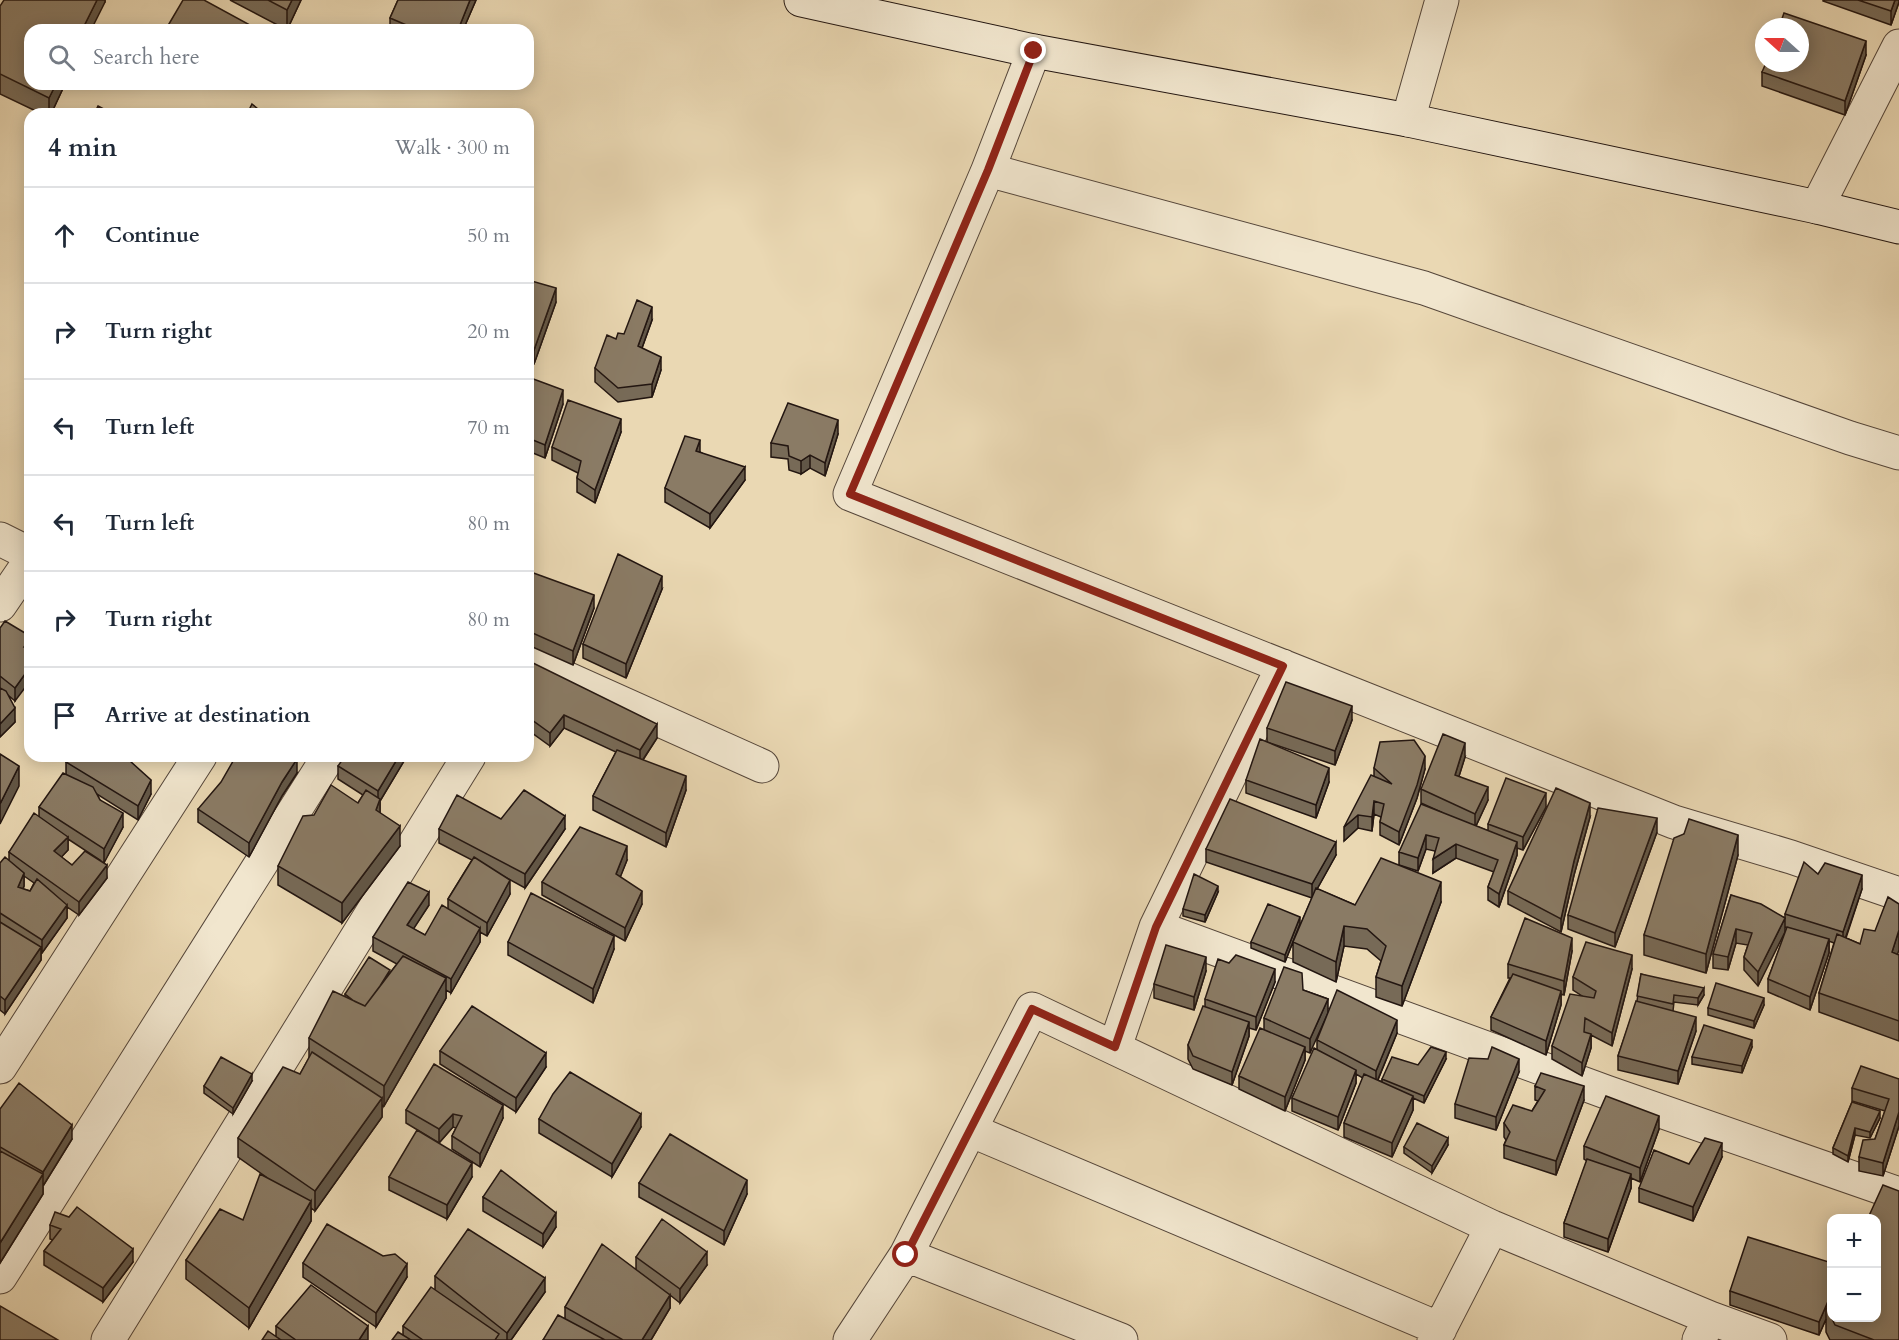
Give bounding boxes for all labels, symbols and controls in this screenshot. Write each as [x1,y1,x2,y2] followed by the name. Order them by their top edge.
[1755,18,1809,72] north arrow
[24,24,534,90] search box
[1020,37,1046,63] route end
[45,41,78,74] icon: search
[93,42,200,72] text: Search here
[48,130,117,165] text: 4 min
[395,134,510,161] text: Walk · 300 m
[48,219,81,252] icon: ahead
[105,220,200,250] text: Continue
[467,222,510,249] text: 50 m
[48,315,81,348] icon: right
[105,316,212,346] text: Turn right
[467,318,510,345] text: 20 m
[48,411,81,444] icon: left
[105,412,194,442] text: Turn left
[467,414,510,441] text: 70 m
[48,507,81,540] icon: left
[105,508,194,538] text: Turn left
[467,510,510,537] text: 80 m
[48,603,81,636] icon: right
[105,604,212,634] text: Turn right
[467,606,510,633] text: 80 m
[48,699,81,732] icon: arrive
[105,700,310,730] text: Arrive at destination
[1827,1214,1881,1322] map controls
[1827,1214,1881,1268] button: +
[892,1241,918,1267] route start
[1827,1268,1881,1322] button: −

